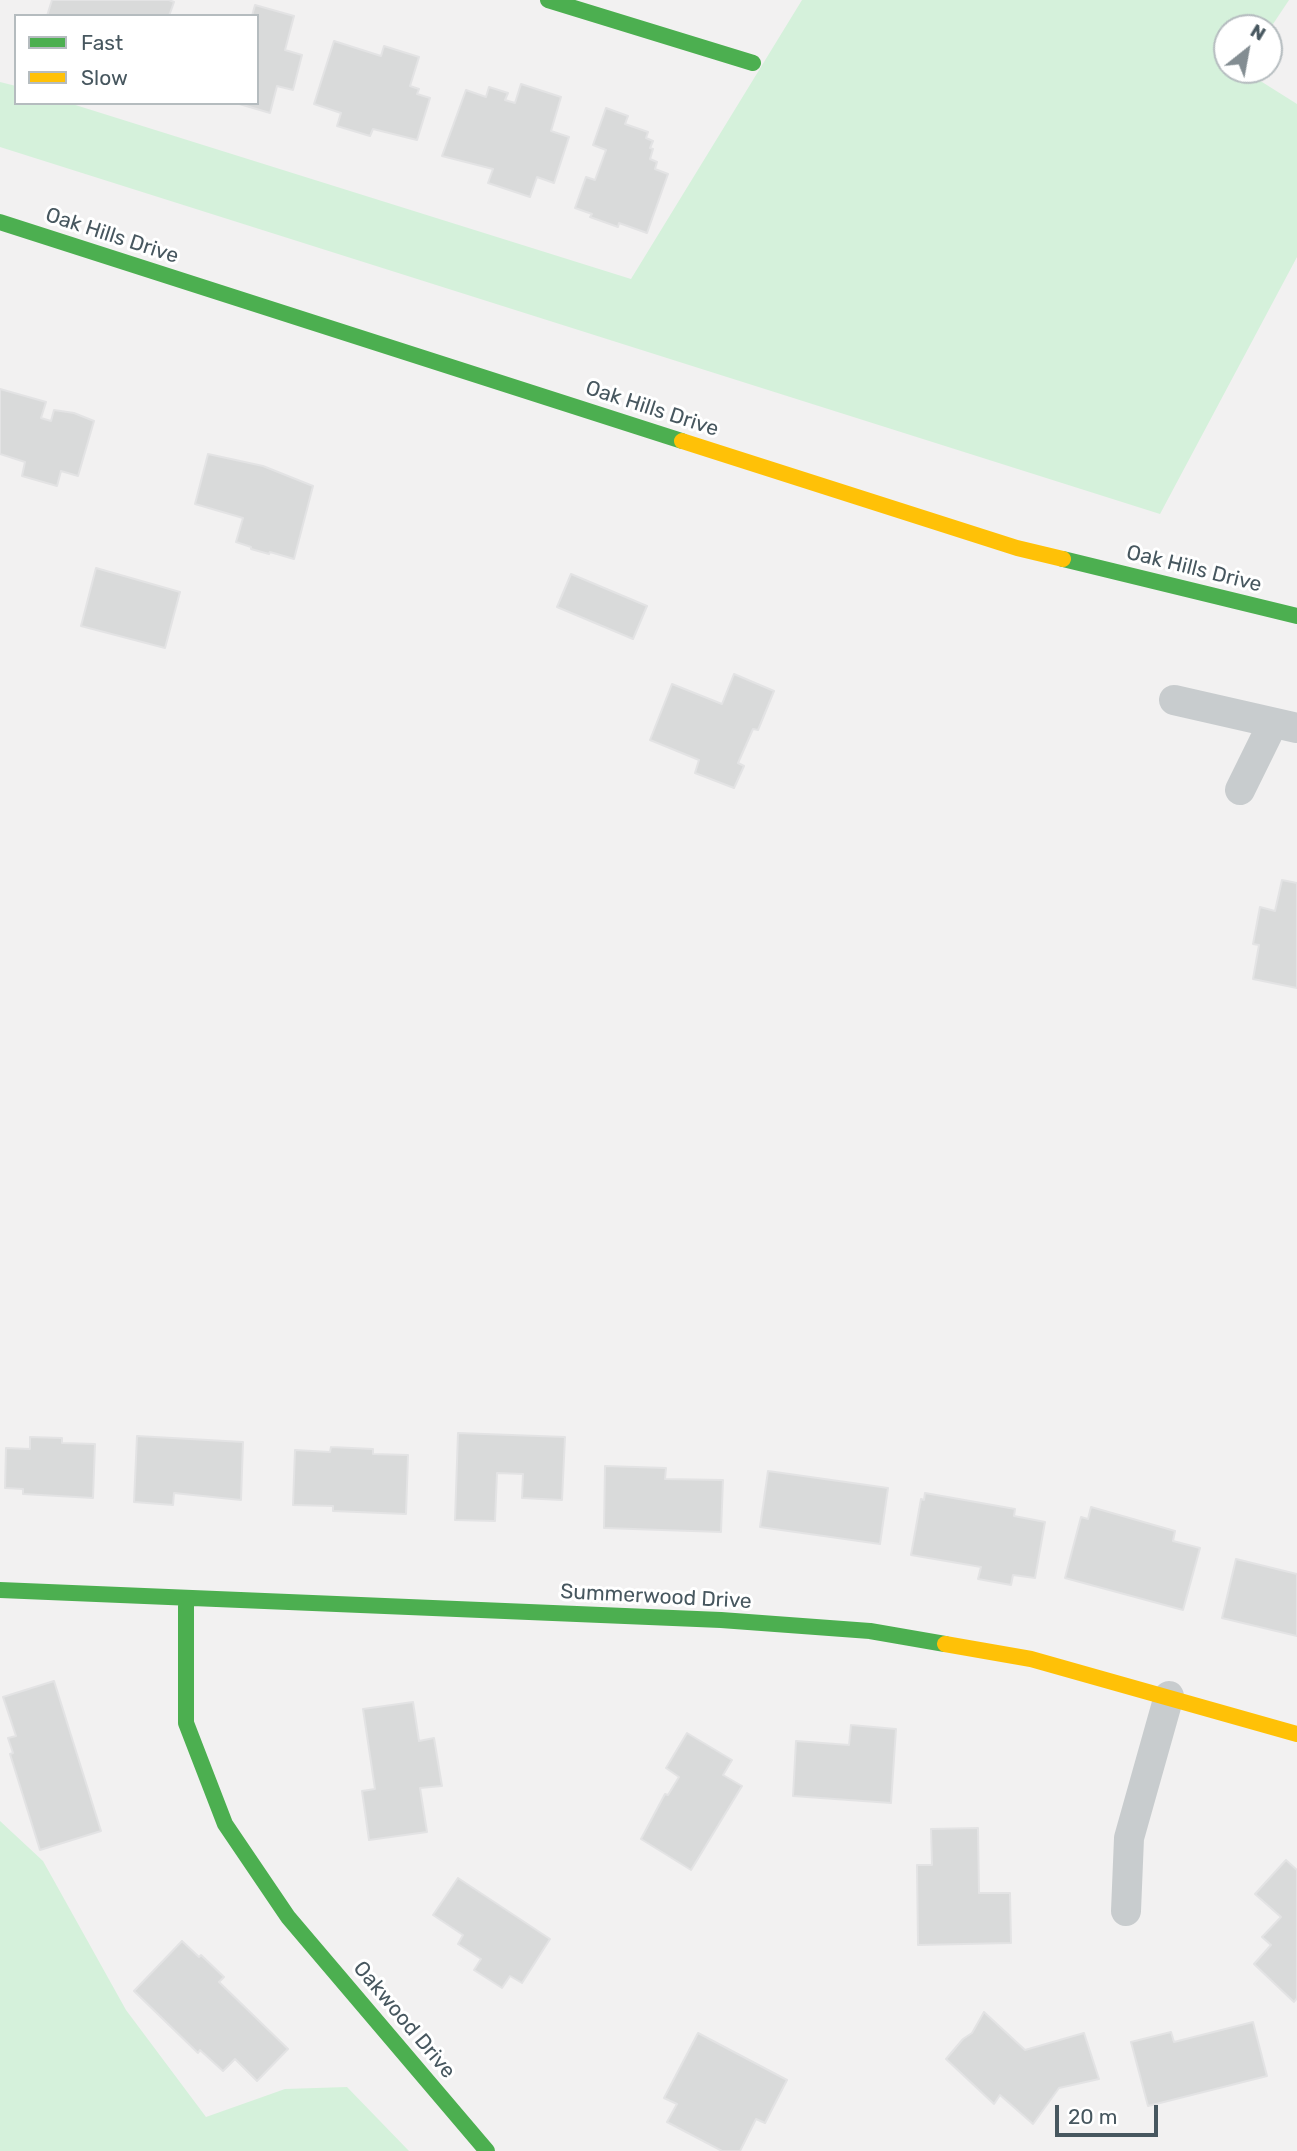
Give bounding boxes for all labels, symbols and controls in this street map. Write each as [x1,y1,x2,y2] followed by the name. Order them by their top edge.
[14,14,259,105] legend
[1213,14,1283,84] north arrow
[1246,19,1270,46] text: N
[81,30,123,55] text: Fast
[81,65,128,90] text: Slow
[42,203,182,269] street label: Oak Hills Drive
[582,376,722,442] street label: Oak Hills Drive
[1124,540,1264,598] street label: Oak Hills Drive
[560,1579,752,1615] street label: Summerwood Drive
[348,1956,460,2084] street label: Oakwood Drive
[1059,2092,1162,2136] scale bar
[1068,2104,1117,2129] text: 20 m

